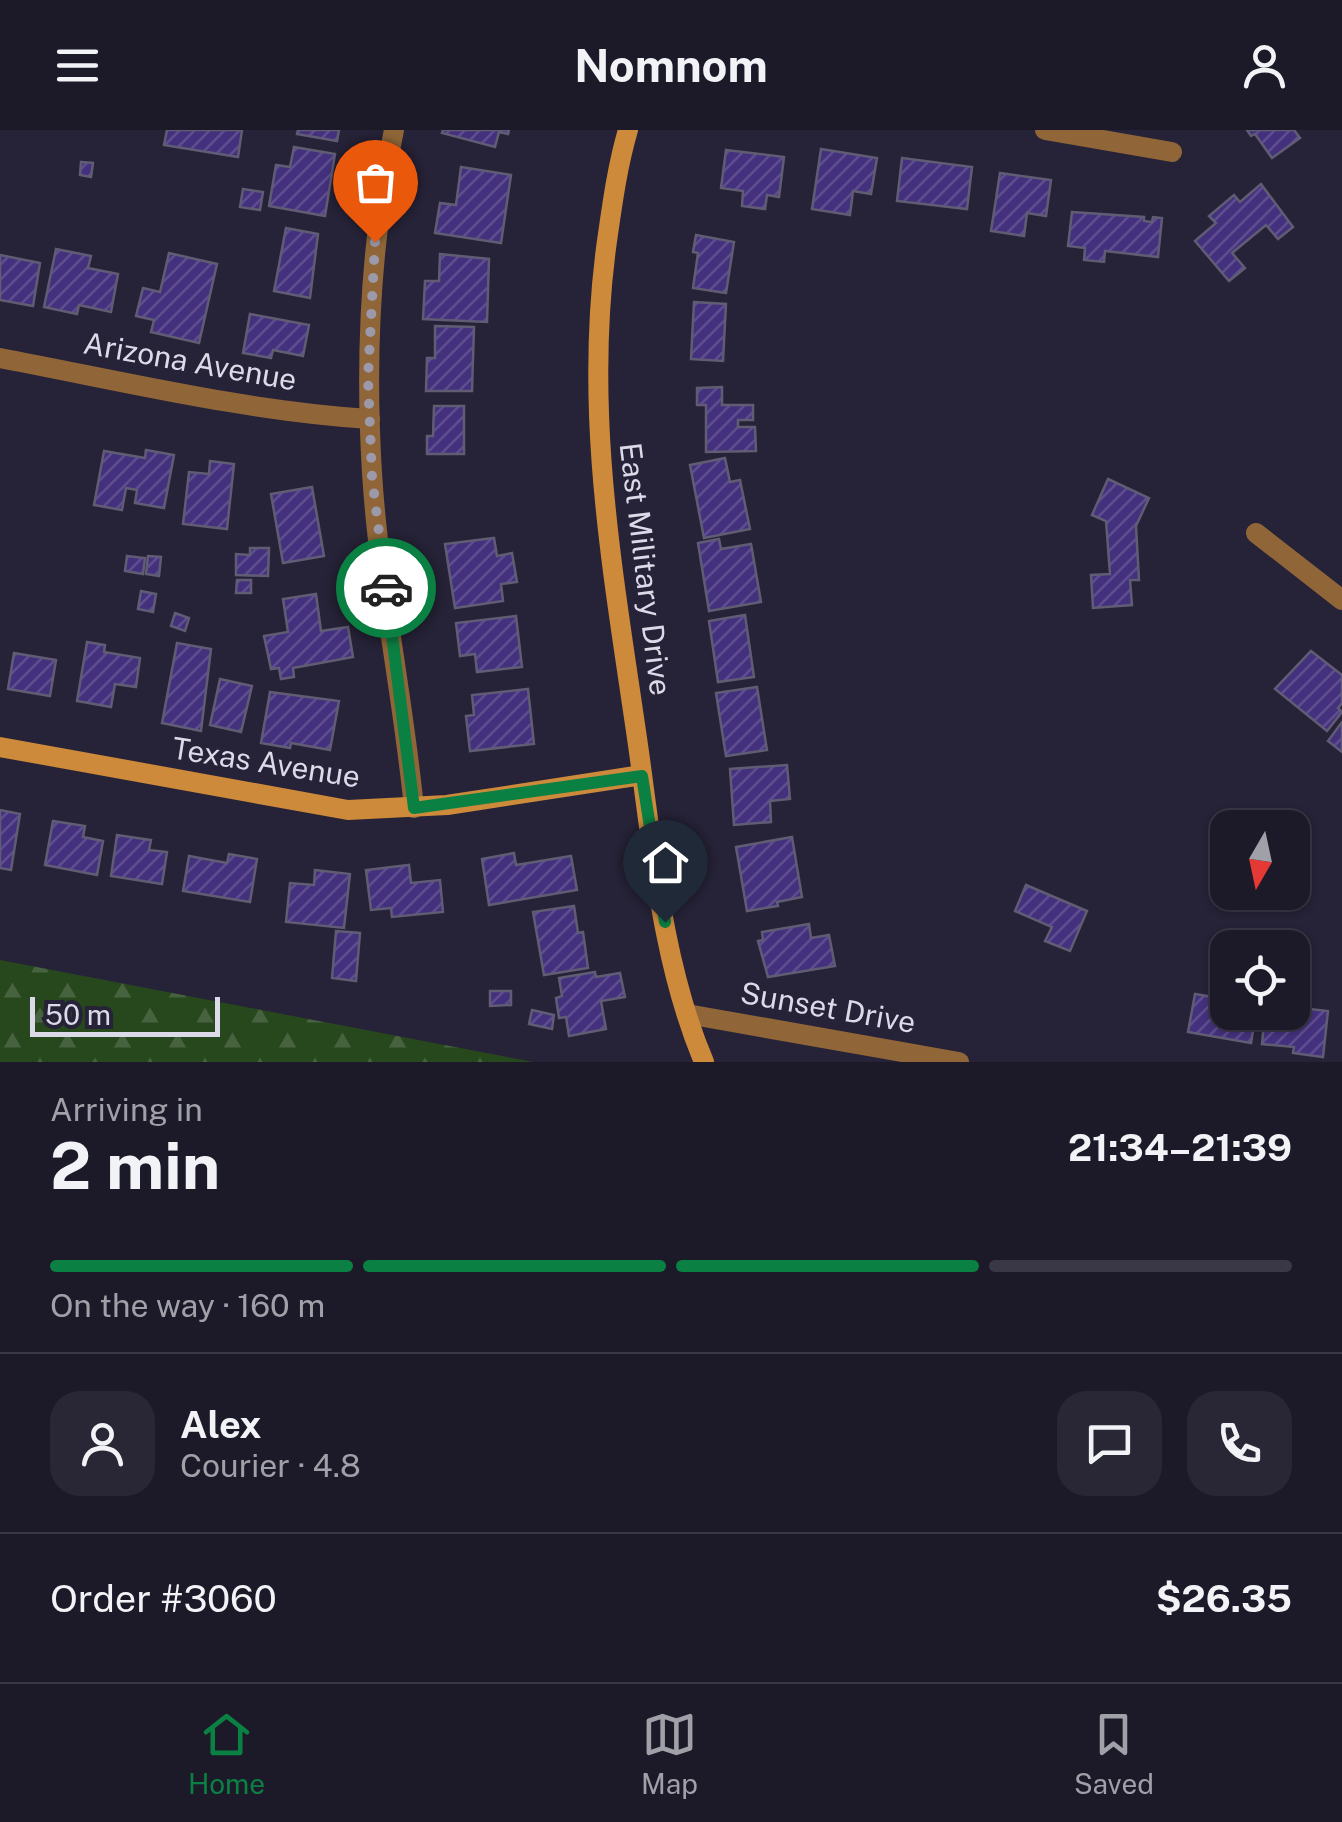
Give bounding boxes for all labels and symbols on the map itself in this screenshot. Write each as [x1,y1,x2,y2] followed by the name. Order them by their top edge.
[333,140,418,243] pin
[81,325,300,397] street label: Arizona Avenue
[613,440,679,697] street label: East Military Drive
[336,538,436,638] courier
[170,729,363,795] street label: Texas Avenue
[1210,810,1310,910] north arrow
[623,820,708,923] pin
[738,974,919,1040] street label: Sunset Drive
[30,992,220,1036] scale bar

